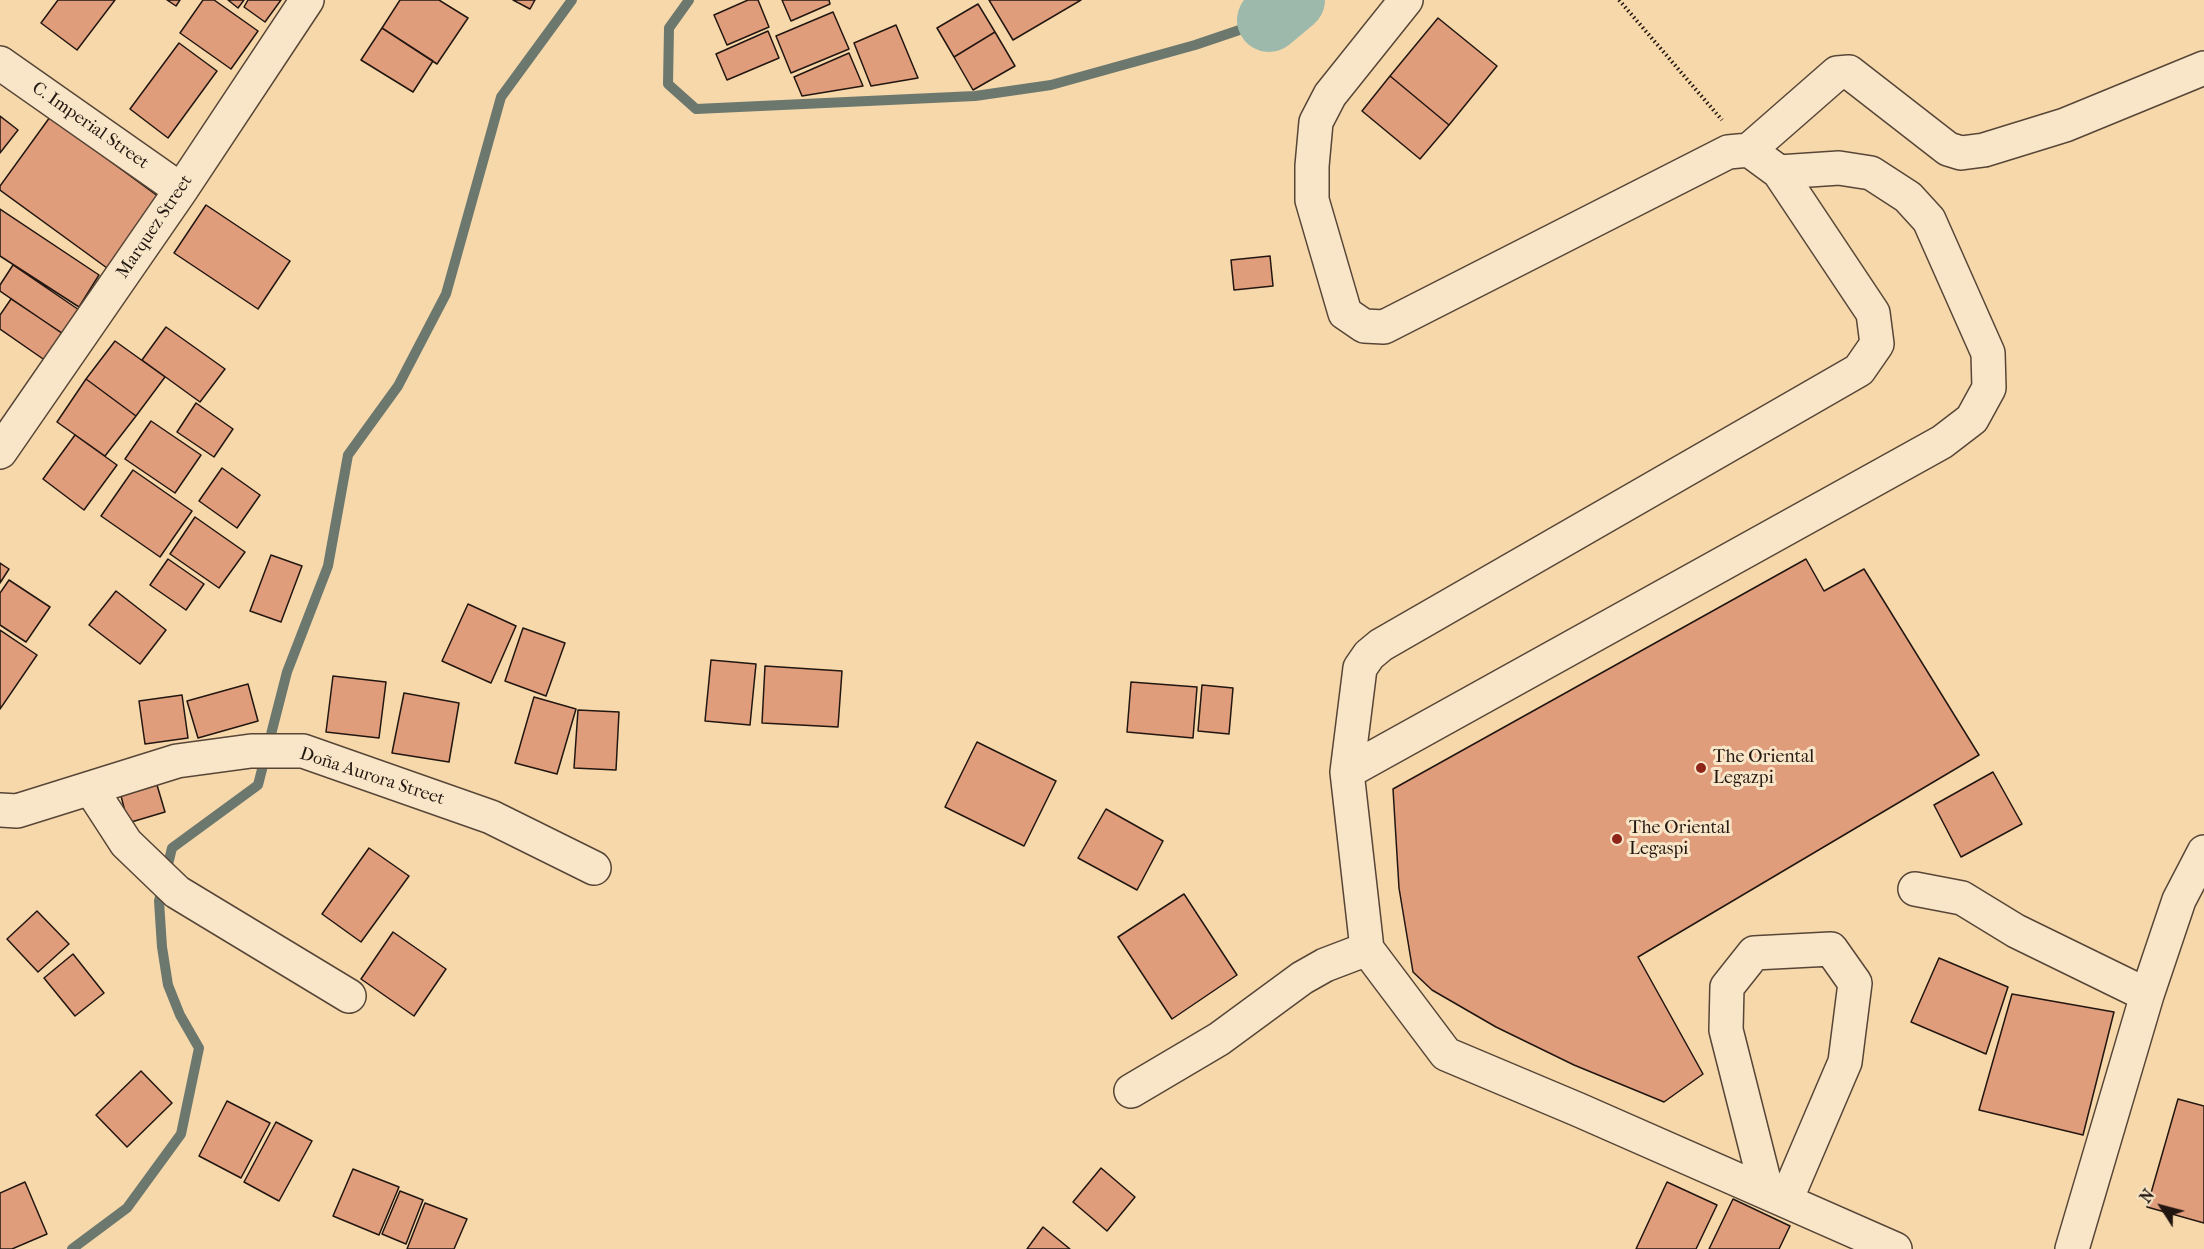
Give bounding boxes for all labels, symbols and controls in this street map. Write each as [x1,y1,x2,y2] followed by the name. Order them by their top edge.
[27,78,153,174] street label: C. Imperial Street
[112,171,198,283] street label: Marquez Street
[297,743,447,811] street label: Doña Aurora Street
[1713,747,1814,789] place label: The Oriental Legazpi
[1694,761,1708,775] marker: The Oriental Legazpi
[1629,818,1730,860] place label: The Oriental Legaspi
[1610,832,1624,846] marker: The Oriental Legaspi
[2132,1177,2192,1237] north arrow
[2136,1186,2158,1207] text: N

